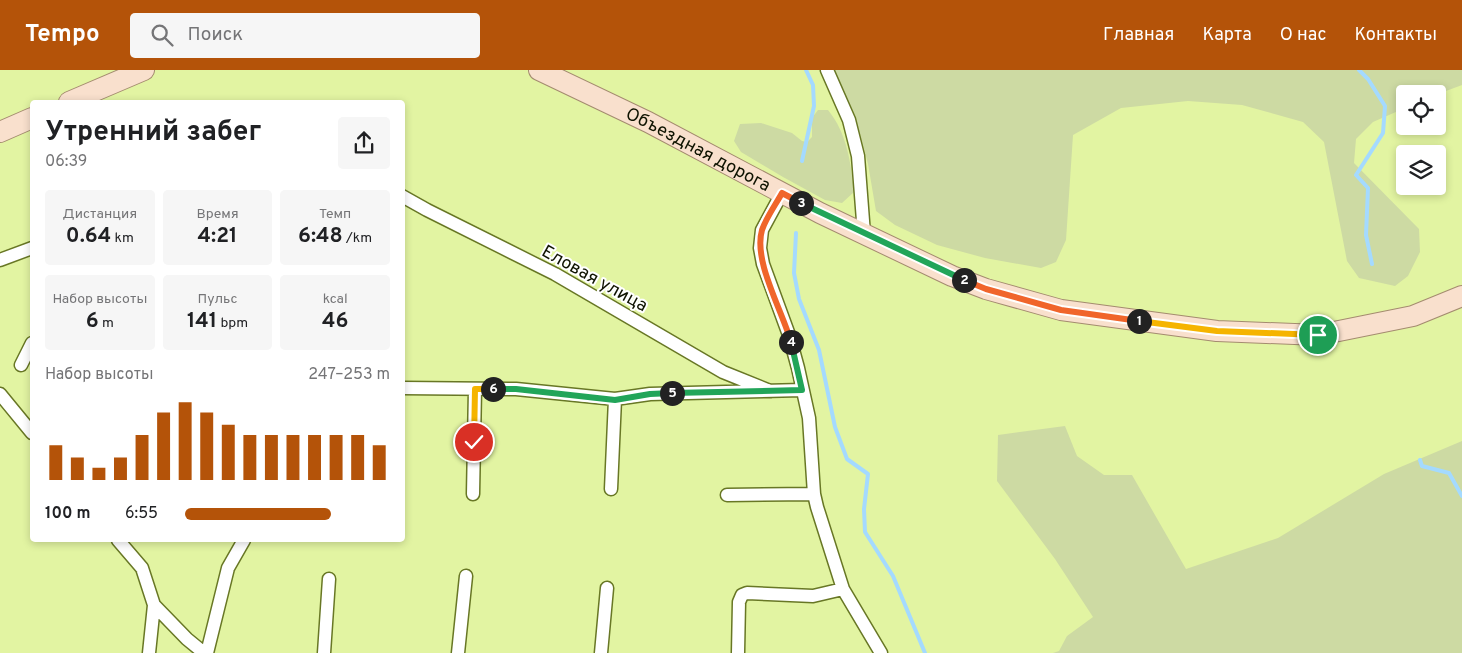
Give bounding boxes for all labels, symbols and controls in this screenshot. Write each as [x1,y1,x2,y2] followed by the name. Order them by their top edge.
[130,13,480,58] search box
[25,20,100,50] text: Tempo
[148,21,176,49] icon: search
[188,23,243,47] text: Поиск
[1103,24,1174,47] text: Главная
[1202,24,1252,47] text: Карта
[1280,24,1326,47] text: О нас
[1354,24,1437,47] text: Контакты
[1396,85,1446,195] map controls
[1396,85,1446,135] button: locate
[622,103,774,198] street label: Объездная дорога
[45,115,261,151] text: Утренний забег
[338,117,390,169] button: share
[1396,145,1446,195] button: layers
[45,152,87,172] text: 06:39
[788,190,814,216] pin: 3
[797,195,806,212] text: 3
[63,206,137,223] text: Дистанция
[196,206,239,223] text: Время
[319,206,351,223] text: Темп
[66,223,111,250] text: 0.64
[198,223,237,250] text: 4:21
[298,223,343,250] text: 6:48
[111,230,134,247] text: km
[343,230,372,247] text: /km
[537,241,651,318] street label: Еловая улица
[952,268,976,292] pin: 2
[960,272,969,289] text: 2
[52,291,147,308] text: Набор высоты
[198,291,237,308] text: Пульс
[323,291,348,308] text: kcal
[86,308,99,335] text: 6
[187,308,217,335] text: 141
[322,308,348,335] text: 46
[1126,308,1152,334] pin: 1
[1137,313,1142,330] text: 1
[1297,314,1339,356] pin
[99,315,114,332] text: m
[217,315,248,332] text: bpm
[1304,321,1332,349] icon: arrive
[778,330,804,354] pin: 4
[787,334,796,351] text: 4
[45,365,153,385] text: Набор высоты
[308,365,390,385] text: 247–253 m
[480,376,506,402] pin: 6
[660,380,684,406] pin: 5
[489,381,498,398] text: 6
[668,385,677,402] text: 5
[453,421,495,463] pin
[460,428,488,456] icon: check
[45,504,91,524] text: 100 m
[125,504,158,524] text: 6:55

